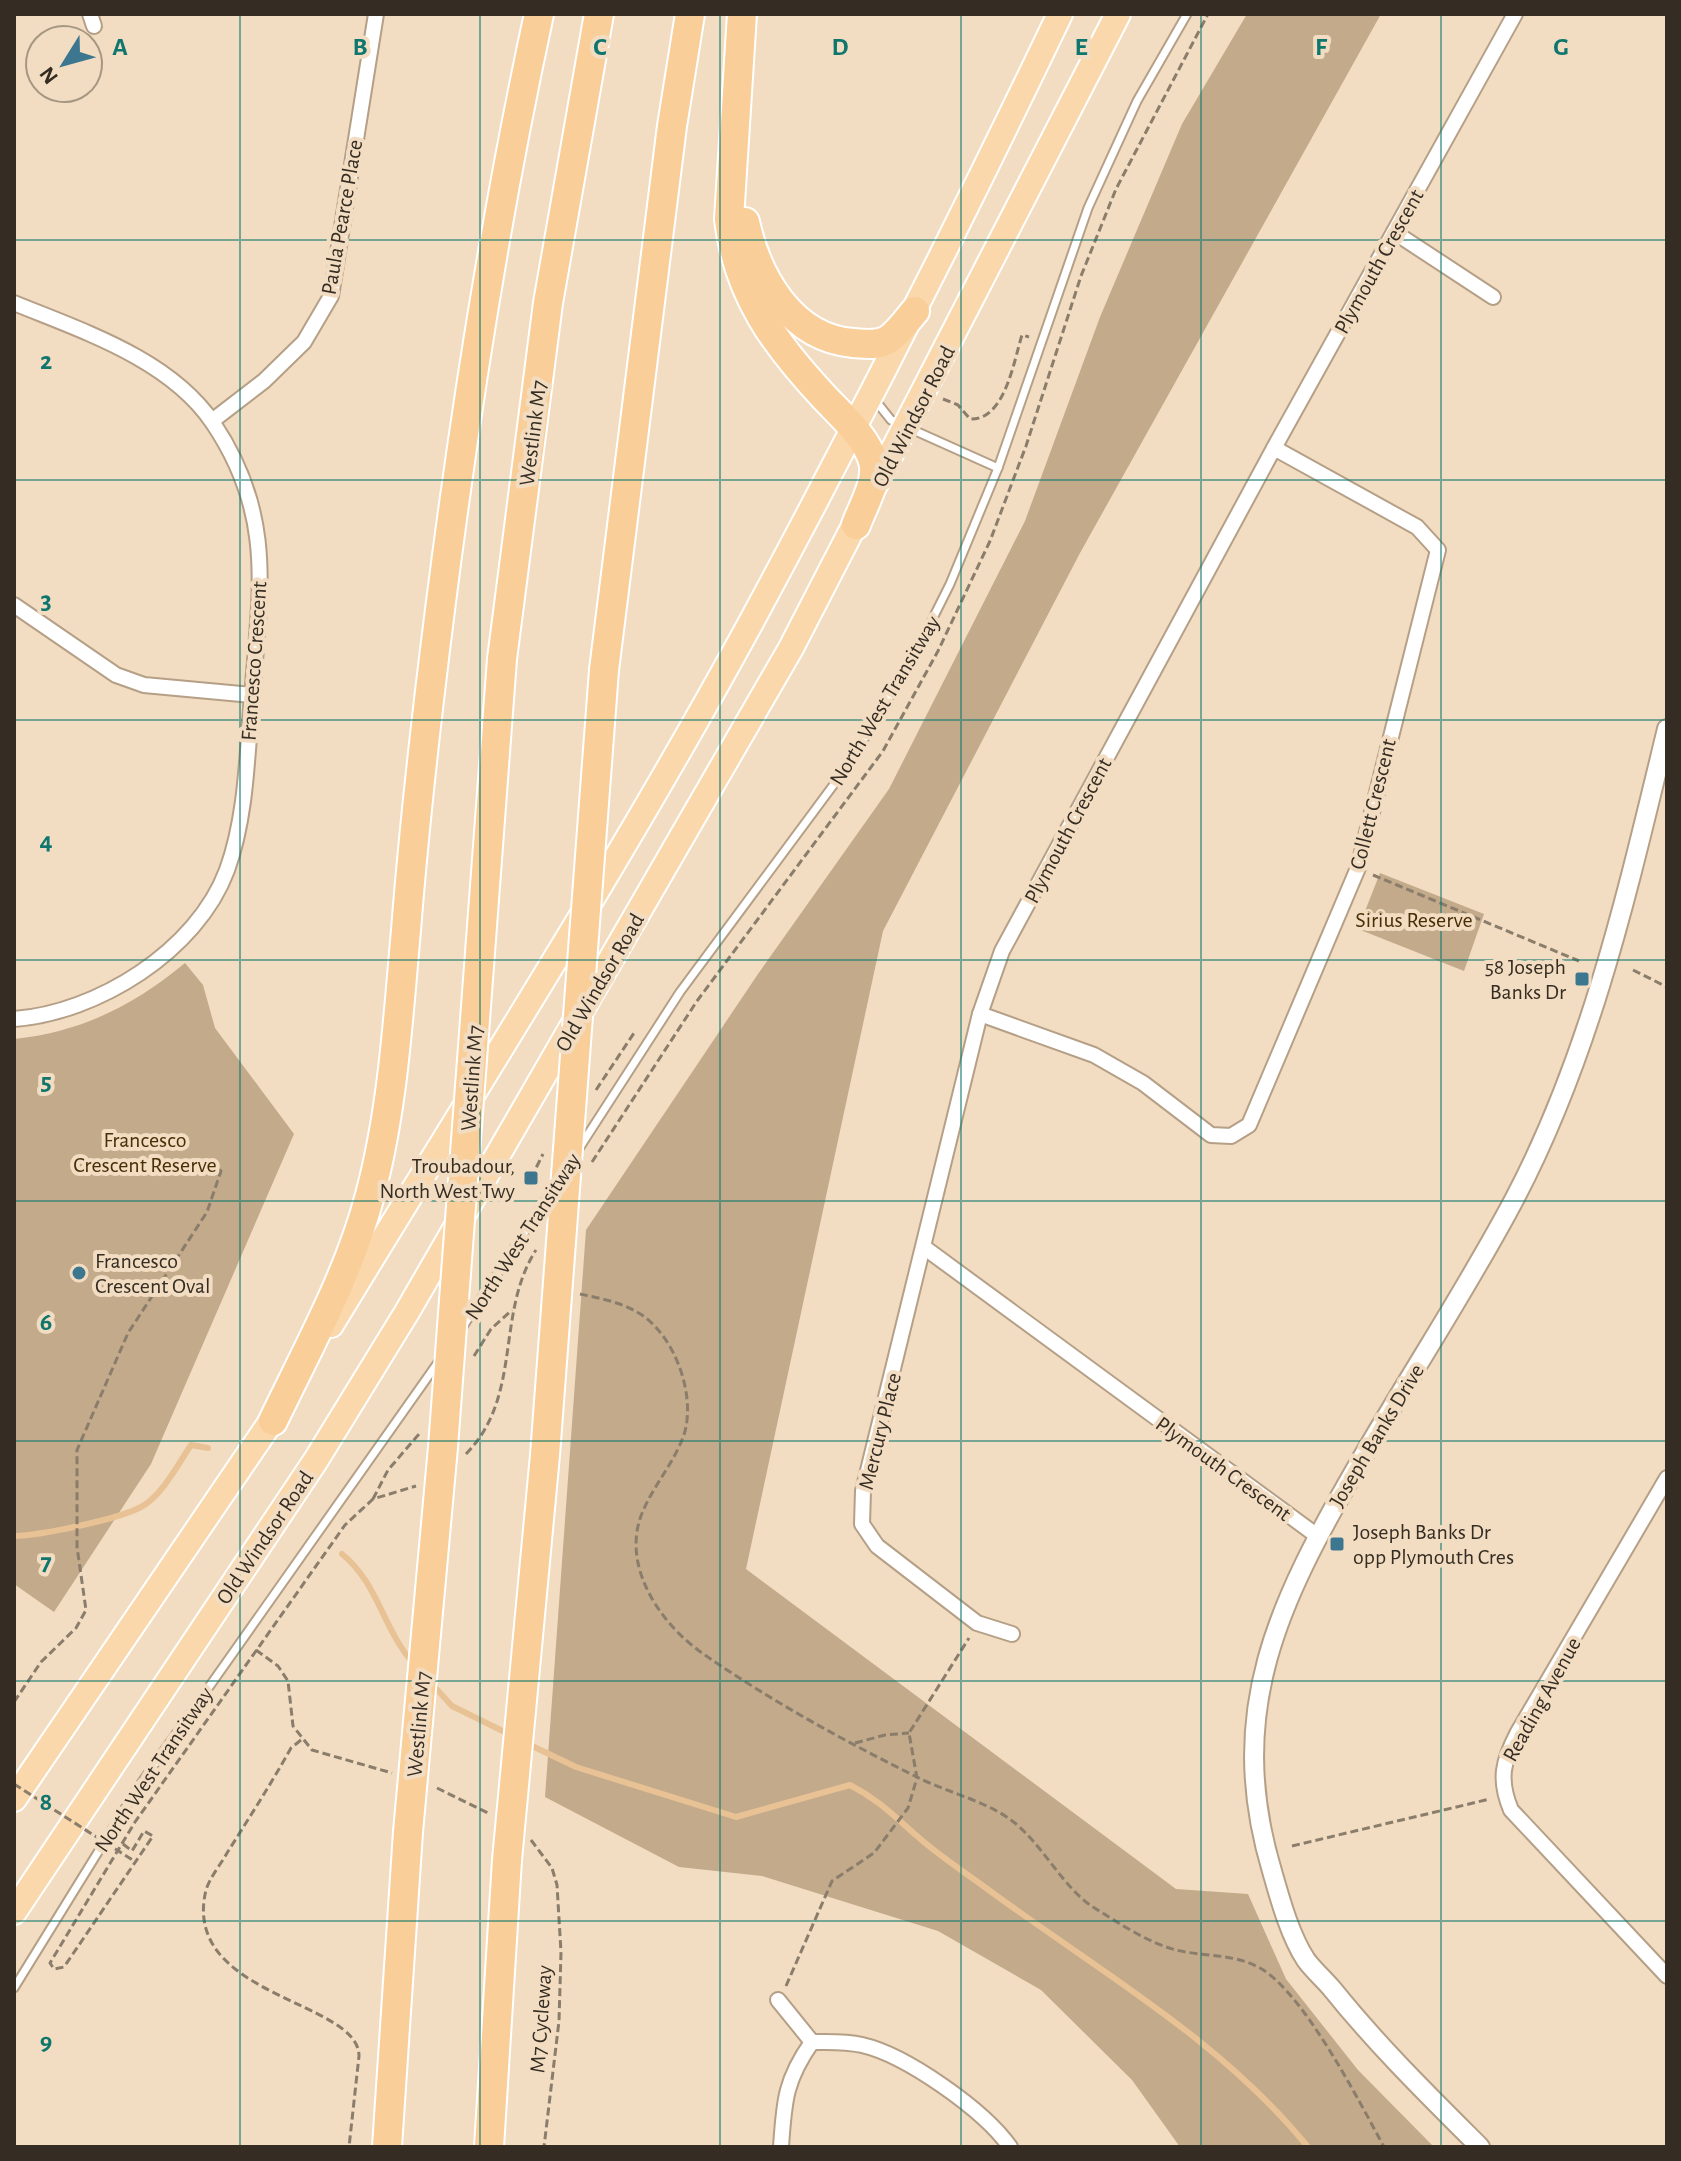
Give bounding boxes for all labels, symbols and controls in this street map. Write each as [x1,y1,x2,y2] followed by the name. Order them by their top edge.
[24,24,104,104] north arrow
[112,34,128,60] text: A
[352,34,368,60] text: B
[593,34,607,60] text: C
[831,34,849,60] text: D
[1074,34,1088,60] text: E
[1315,34,1328,60] text: F
[1553,34,1569,60] text: G
[35,63,62,88] text: N
[318,138,366,296] street label: Paula Pearce Place
[1330,186,1428,337] street label: Plymouth Crescent
[869,342,959,491] street label: Old Windsor Road
[40,348,52,374] text: 2
[516,379,550,487] street label: Westlink M7
[237,581,271,742] street label: Francesco Crescent
[40,588,52,614] text: 3
[826,611,944,789] street label: North West Transitway
[1346,737,1400,872] street label: Collett Crescent
[1020,754,1115,907] street label: Plymouth Crescent
[39,828,53,854] text: 4
[1355,909,1473,931] park label: Sirius Reserve
[551,910,648,1055] street label: Old Windsor Road
[1485,956,1566,1003] place label: 58 Joseph Banks Dr
[1573,970,1591,988] marker: 58 Joseph Banks Dr
[457,1024,487,1132] street label: Westlink M7
[40,1069,52,1095] text: 5
[73,1129,217,1176] park label: Francesco Crescent Reserve
[461,1149,585,1324] street label: North West Transitway
[379,1155,516,1202] place label: Troubadour, North West Twy
[522,1169,540,1187] marker: Troubadour, North West Twy
[95,1250,211,1297] place label: Francesco Crescent Oval
[70,1264,88,1282] marker: Francesco Crescent Oval
[40,1309,52,1335] text: 6
[1326,1360,1428,1511] street label: Joseph Banks Drive
[855,1371,905,1492] street label: Mercury Place
[1152,1413,1295,1525] street label: Plymouth Crescent
[212,1467,317,1608] street label: Old Windsor Road
[1353,1521,1514,1568] place label: Joseph Banks Dr opp Plymouth Cres
[1328,1535,1346,1553] marker: Joseph Banks Dr opp Plymouth Cres
[40,1549,52,1575] text: 7
[1499,1634,1585,1765] street label: Reading Avenue
[403,1670,435,1778] street label: Westlink M7
[91,1683,217,1856] street label: North West Transitway
[40,1789,52,1815] text: 8
[526,1964,556,2074] street label: M7 Cycleway
[40,2029,52,2055] text: 9

